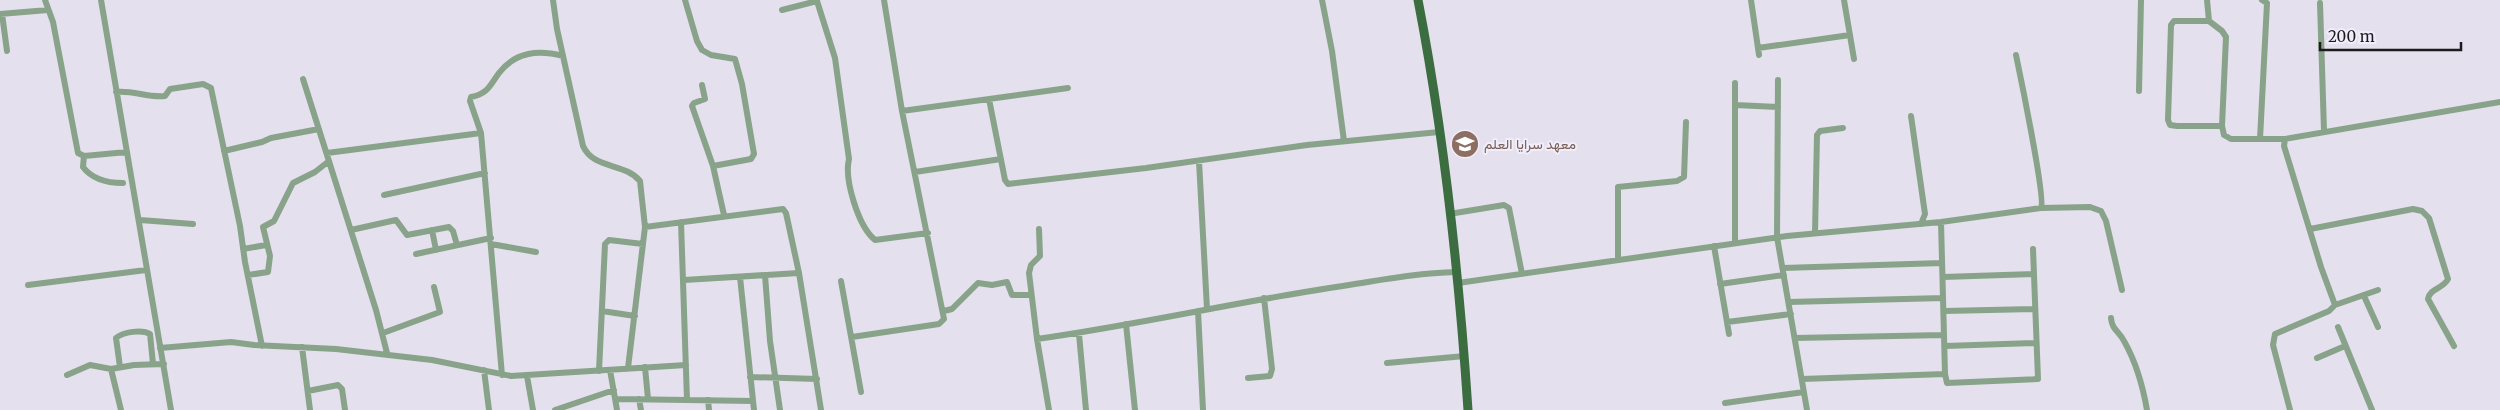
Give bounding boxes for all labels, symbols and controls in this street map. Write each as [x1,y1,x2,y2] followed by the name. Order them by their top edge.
[2320,20,2461,52] scale bar
[2328,27,2375,46] text: 200 m
[1450,129,1480,159] school or university icon: معهد سرايا العلم
[1484,135,1576,153] place label: معهد سرايا العلم

